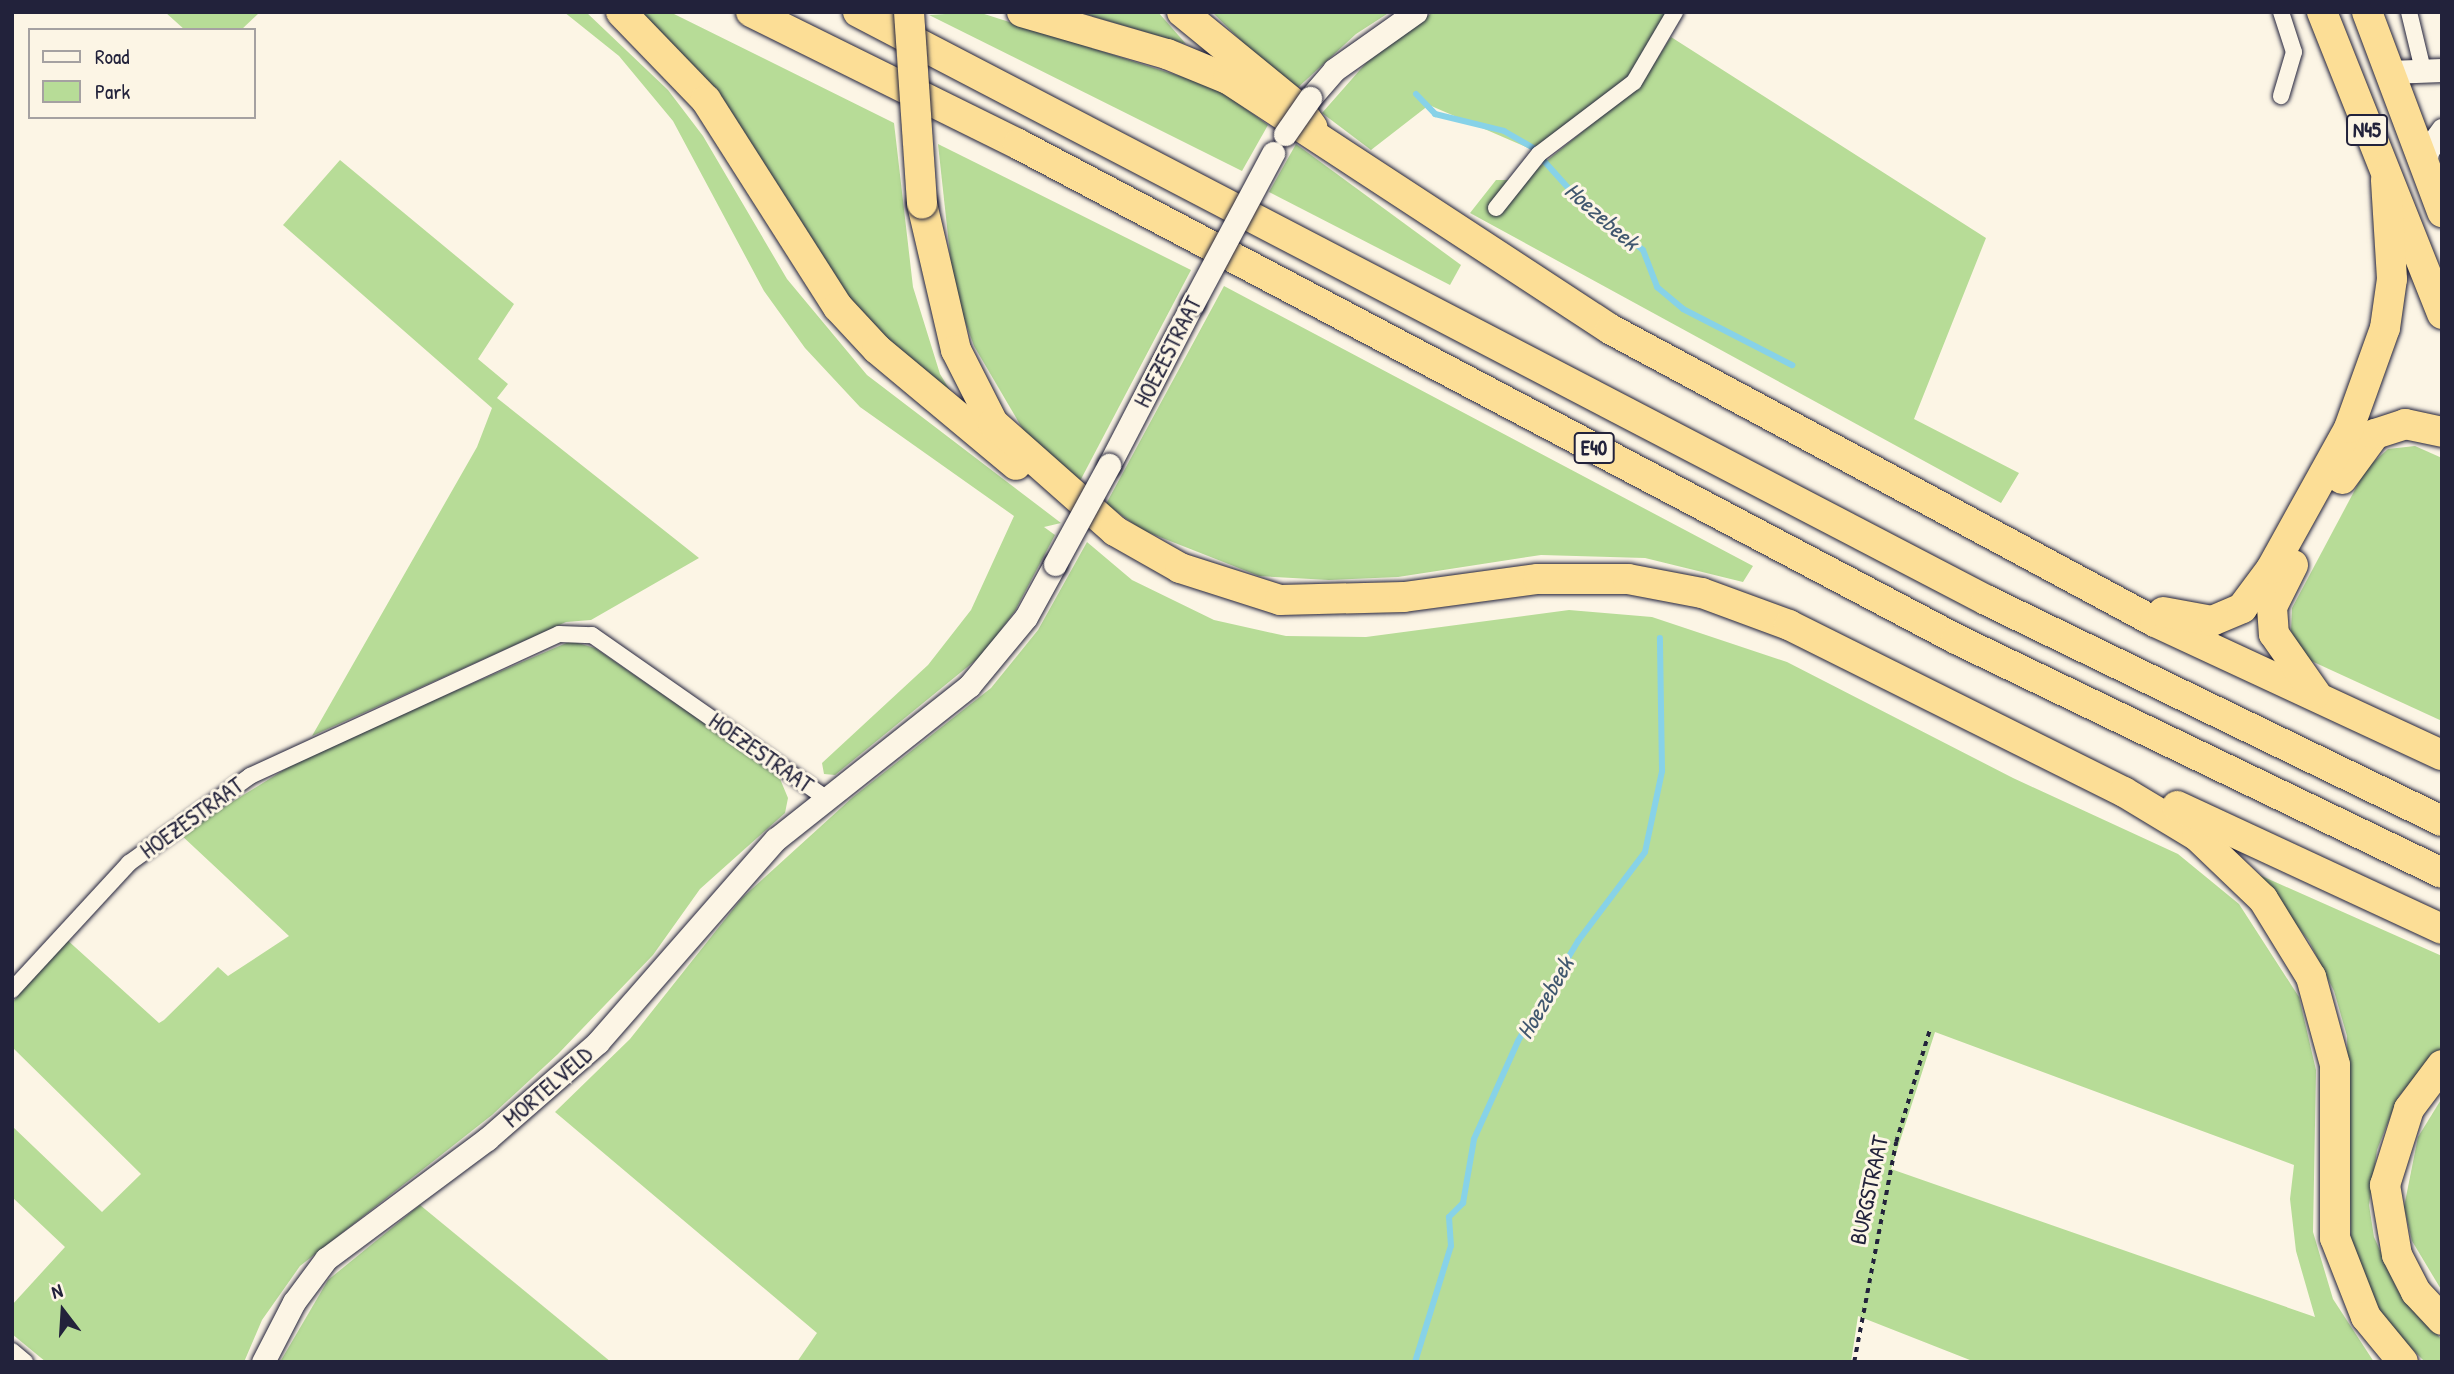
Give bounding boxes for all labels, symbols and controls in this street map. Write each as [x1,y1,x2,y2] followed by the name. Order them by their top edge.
[28,28,256,119] legend
[95,42,129,71] text: Road
[95,77,130,106] text: Park
[2346,113,2388,148] road number: N45
[1559,176,1645,256] water label: Hoezebeek
[1128,292,1208,412] street label: HOEZESTRAAT
[1573,430,1615,466] road number: E40
[704,707,818,799] street label: HOEZESTRAAT
[135,771,249,865] street label: HOEZESTRAAT
[1510,952,1580,1044] water label: Hoezebeek
[498,1041,598,1133] street label: MORTELVELD
[1844,1133,1894,1247] street label: BURGSTRAAT
[28,1276,98,1346] north arrow
[48,1277,65,1305] text: N

